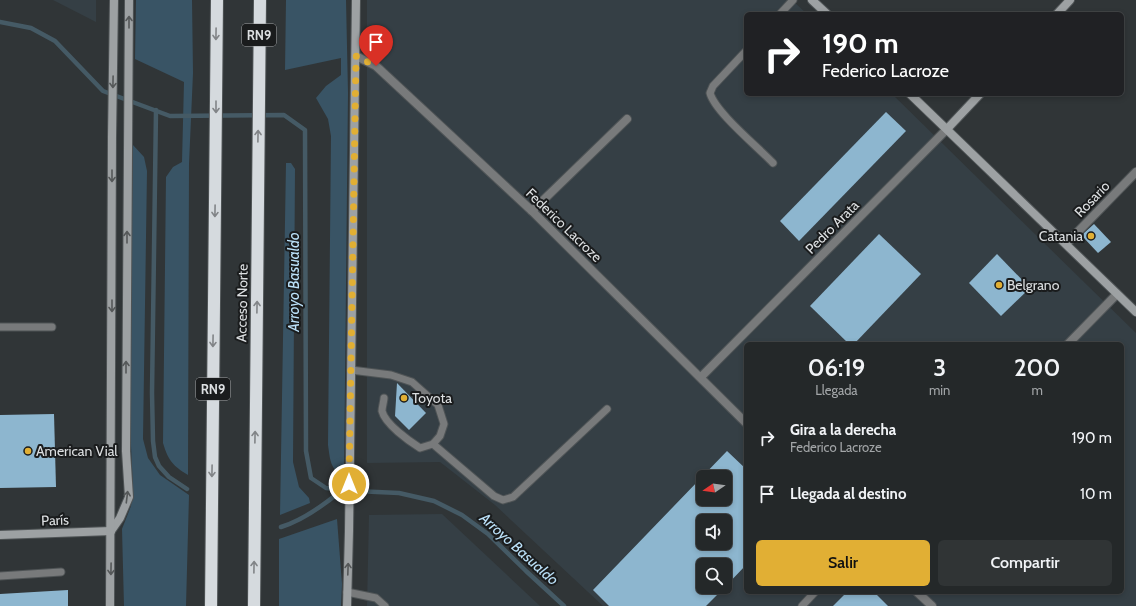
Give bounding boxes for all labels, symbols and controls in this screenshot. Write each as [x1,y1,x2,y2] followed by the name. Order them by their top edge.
[125,16,133,29] one-way arrow
[242,24,276,46] road number: RN9
[359,25,393,66] pin
[822,26,898,60] text: 190 m
[212,27,220,40] one-way arrow
[756,28,808,80] icon: right
[365,31,387,53] icon: arrive
[822,60,949,82] text: Federico Lacroze
[109,75,117,88] one-way arrow
[212,100,219,113] one-way arrow
[254,130,262,143] one-way arrow
[108,169,116,182] one-way arrow
[1070,177,1114,221] street label: Rosario
[522,184,606,266] street label: Federico Lacroze
[801,196,863,258] street label: Pedro Arata
[211,204,219,217] one-way arrow
[1039,227,1083,245] place label: Catania
[123,231,131,244] one-way arrow
[1086,231,1096,241] marker: Catania
[285,232,303,333] water label: Arroyo Basualdo
[232,264,252,342] street label: Acceso Norte
[1007,276,1060,294] place label: Belgrano
[994,280,1004,290] marker: Belgrano
[108,299,116,312] one-way arrow
[253,301,260,314] one-way arrow
[209,334,217,347] one-way arrow
[808,353,865,382] text: 06:19
[933,353,946,382] text: 3
[1014,353,1060,382] text: 200
[123,361,130,374] one-way arrow
[196,378,230,400] road number: RN9
[815,382,858,398] text: Llegada
[929,382,950,398] text: min
[1031,382,1043,398] text: m
[412,389,452,407] place label: Toyota
[399,393,409,403] marker: Toyota
[790,421,896,439] text: Gira a la derecha
[756,427,778,449] icon: right
[1072,429,1112,447] text: 190 m
[251,431,259,444] one-way arrow
[790,439,882,455] text: Federico Lacroze
[36,442,118,460] place label: American Vial
[23,446,33,456] marker: American Vial
[328,463,370,505] position arrow
[208,464,216,477] one-way arrow
[696,470,732,506] north arrow
[696,470,732,594] map controls
[756,483,778,505] icon: arrive
[790,485,906,503] text: Llegada al destino
[1080,485,1112,503] text: 10 m
[124,490,131,503] one-way arrow
[475,508,562,589] water label: Arroyo Basualdo
[41,511,69,529] street label: París
[696,514,732,550] button: sound
[756,540,930,586] button: Salir
[938,540,1112,586] button: Compartir
[696,558,732,594] button: search
[250,561,258,574] one-way arrow
[107,562,115,575] one-way arrow
[344,563,352,576] one-way arrow

